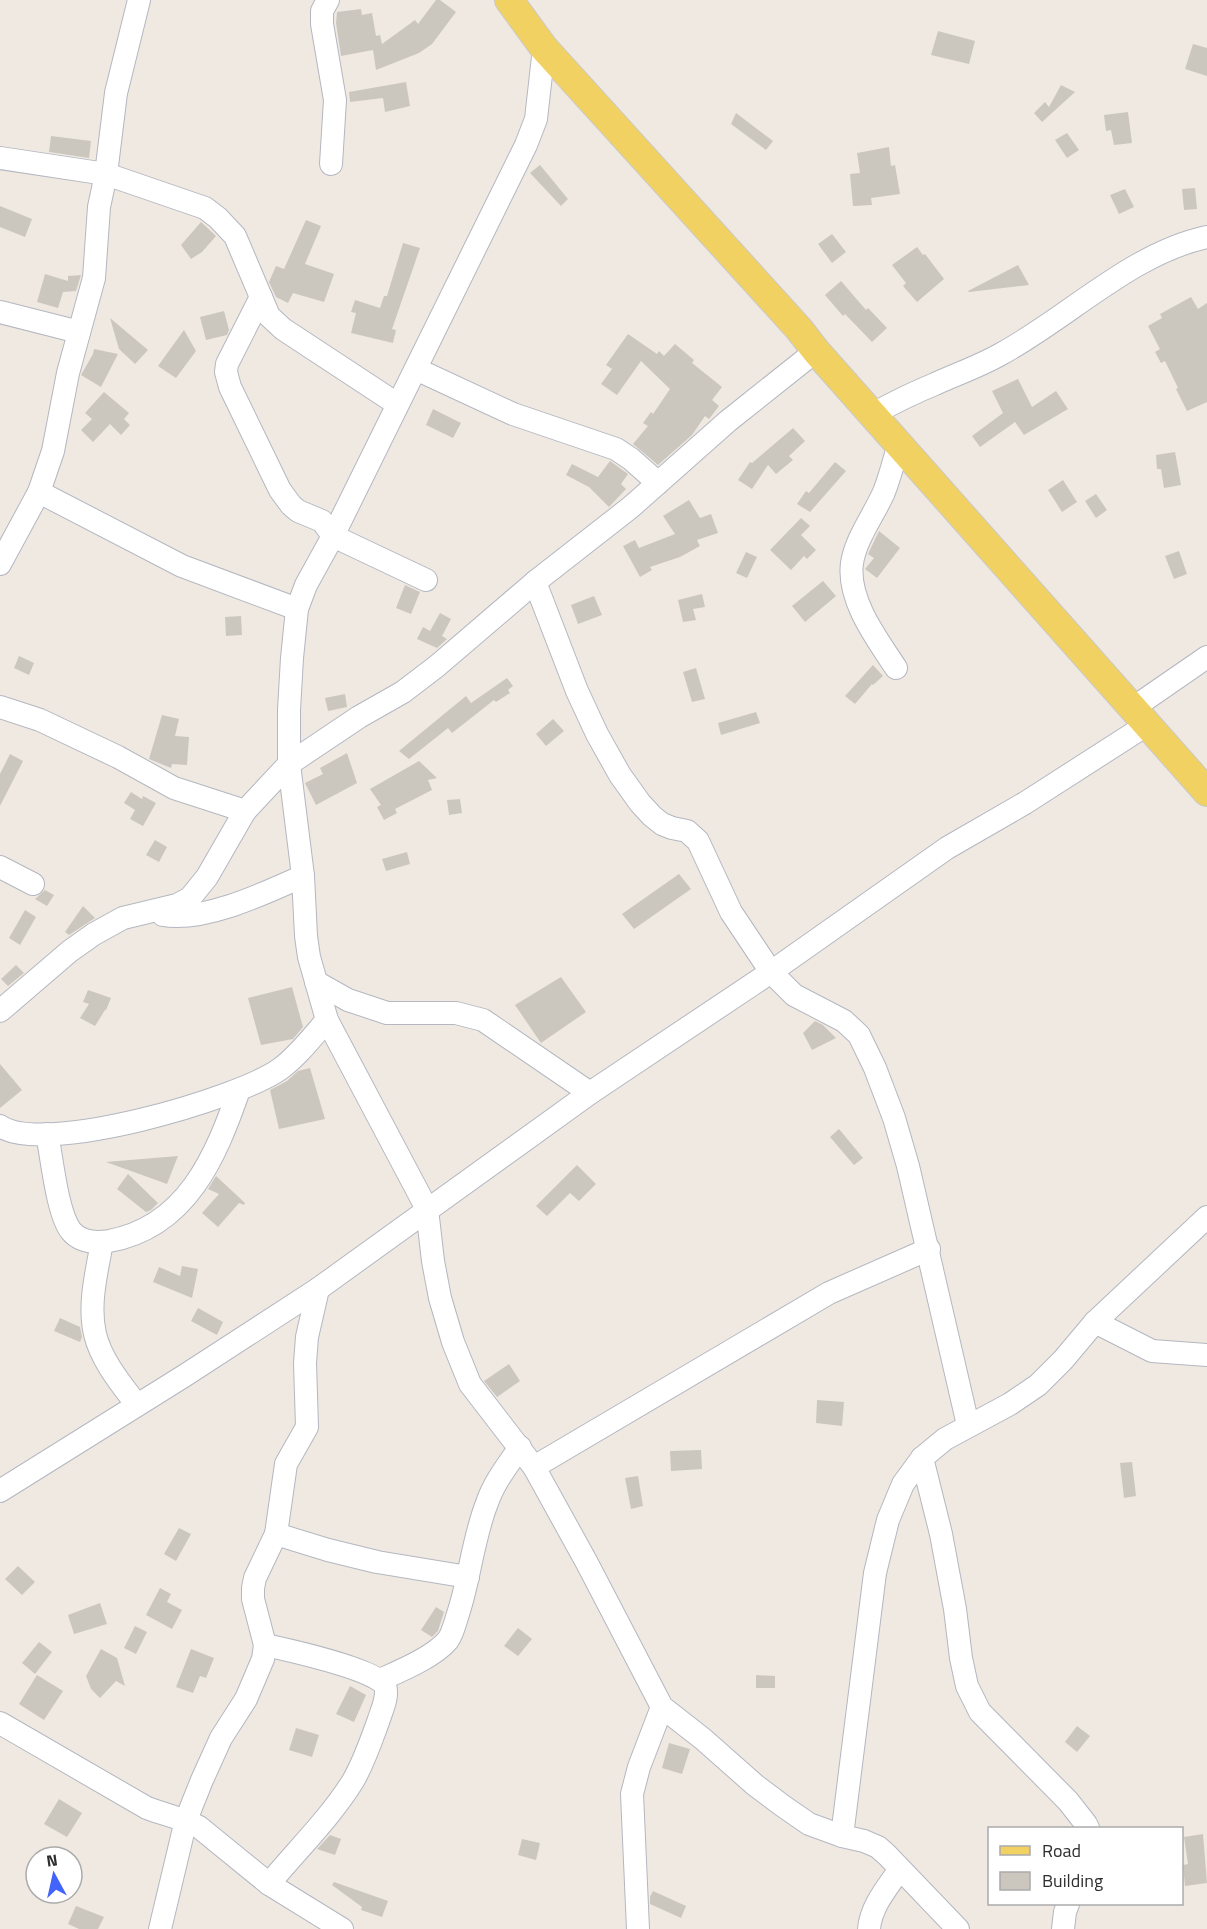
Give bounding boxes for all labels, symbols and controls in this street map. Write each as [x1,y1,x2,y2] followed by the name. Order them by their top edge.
[988,1827,1183,1905] legend
[1042,1837,1081,1864] text: Road
[24,1845,84,1905] north arrow
[45,1847,59,1873] text: N
[1042,1867,1103,1894] text: Building

